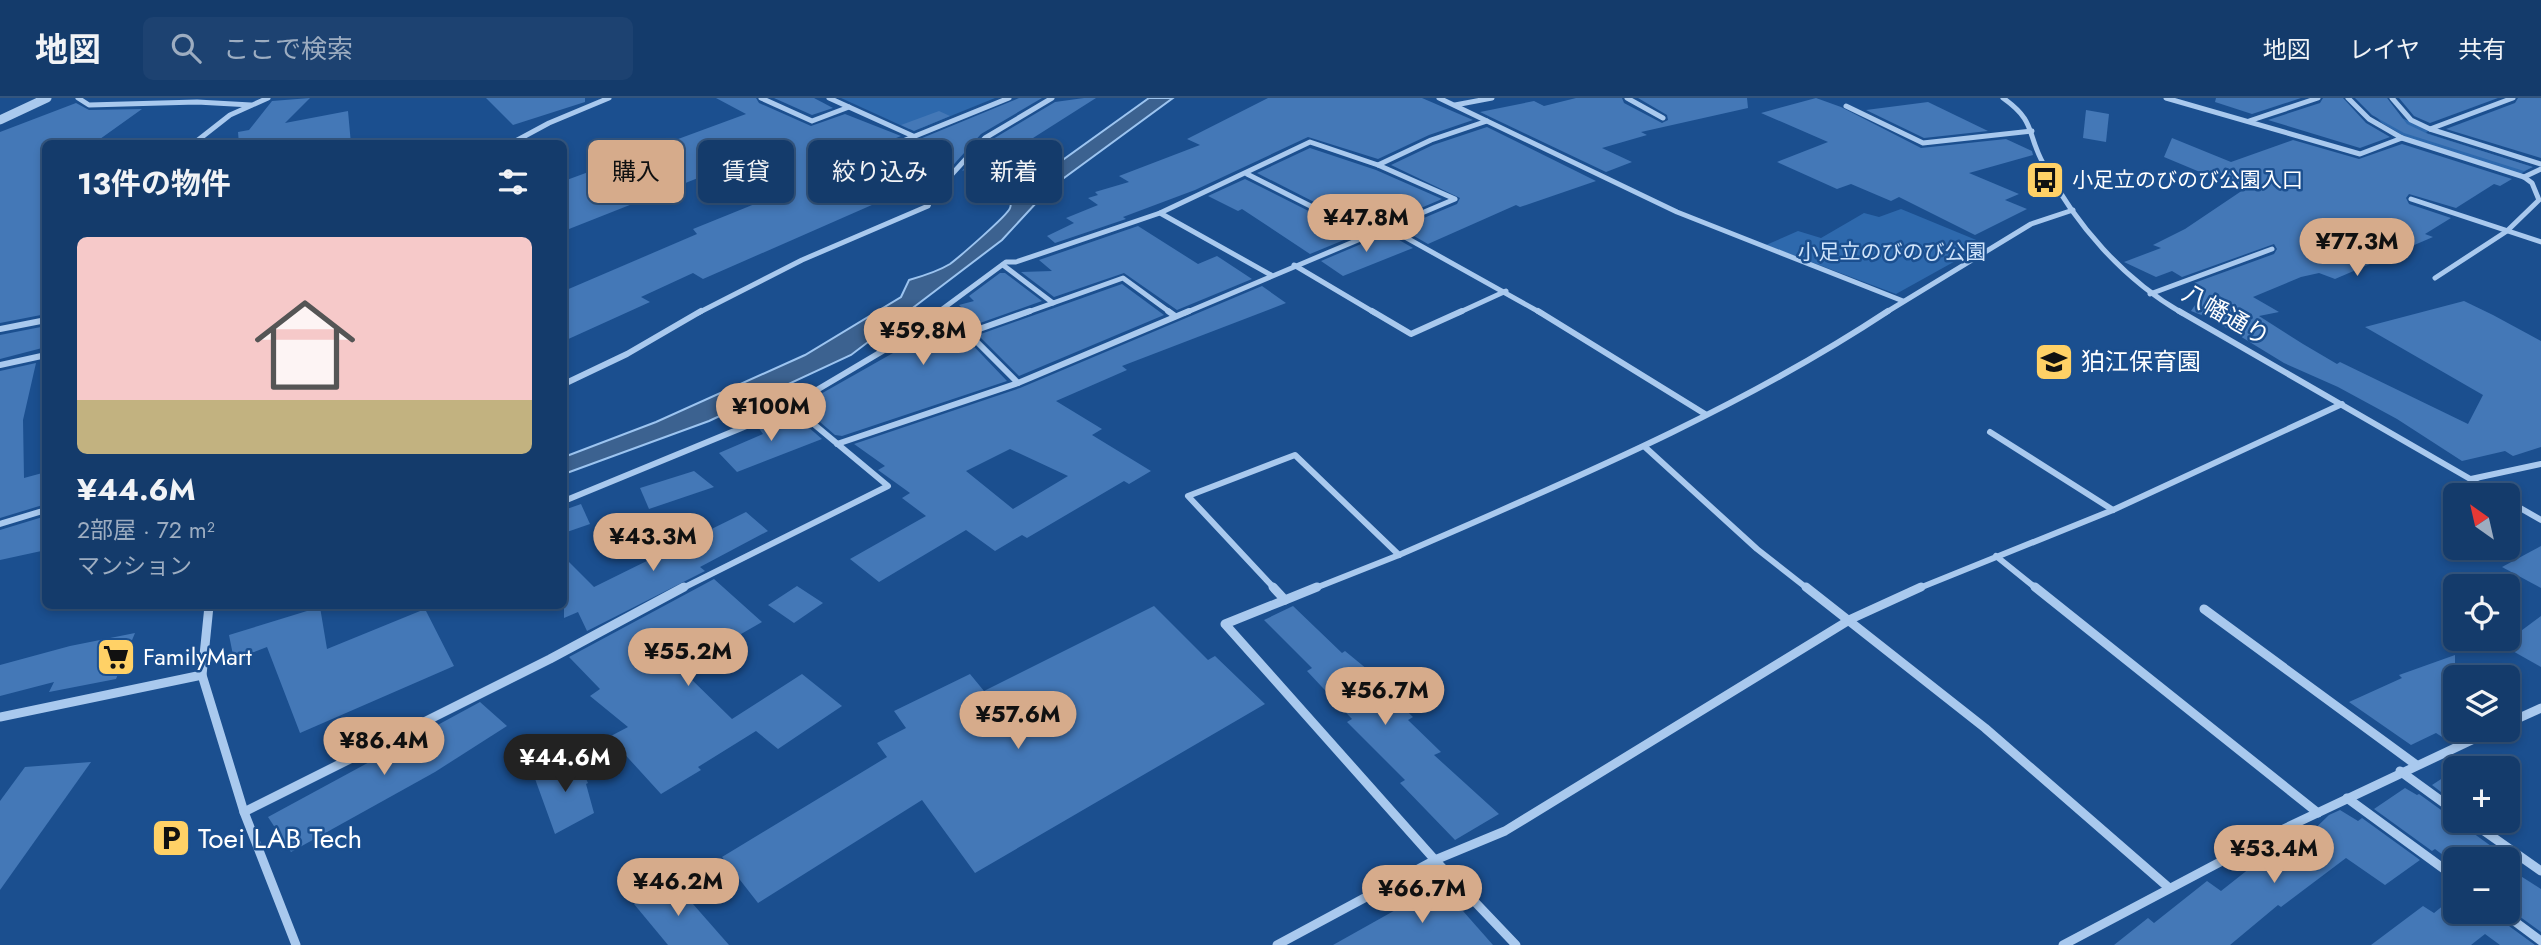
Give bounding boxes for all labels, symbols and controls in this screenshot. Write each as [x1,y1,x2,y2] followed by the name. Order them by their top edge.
[143,17,633,80] search box
[35,26,101,73] text: 地図
[167,29,205,67] icon: search
[223,30,353,68] text: ここで検索
[2263,32,2311,67] text: 地図
[2349,32,2420,67] text: レイヤ
[2458,32,2506,67] text: 共有
[588,140,684,203] chip: 購入
[698,140,794,203] chip: 賃貸
[808,140,952,203] chip: 絞り込み
[966,140,1062,203] chip: 新着
[2024,159,2066,201] bus stop icon: 小足立のびのび公園入口
[77,162,231,205] text: 13件の物件
[494,163,532,201] icon: filters
[2072,165,2303,195] place label: 小足立のびのび公園入口
[1309,194,1423,254] pin: ¥47.8M
[1323,200,1409,234] text: ¥47.8M
[2300,218,2414,278] pin: ¥77.3M
[2315,224,2399,258] text: ¥77.3M
[1798,237,1987,267] park label: 小足立のびのび公園
[2176,275,2277,354] street label: 八幡通り
[242,282,368,408] icon: home
[866,308,980,367] pin: ¥59.8M
[880,313,966,347] text: ¥59.8M
[2033,341,2075,383] school or university icon: 狛江保育園
[2081,344,2201,379] place label: 狛江保育園
[722,384,820,443] pin: ¥100M
[732,389,810,423] text: ¥100M
[77,468,195,511] text: ¥44.6M
[2443,483,2520,560] north arrow
[2443,483,2520,924] map controls
[77,513,215,547] text: 2部屋 · 72 m²
[596,514,710,573] pin: ¥43.3M
[609,519,697,553] text: ¥43.3M
[77,549,192,583] text: マンション
[2443,574,2520,651] button: locate
[631,628,745,688] pin: ¥55.2M
[644,634,732,668] text: ¥55.2M
[95,636,137,678] supermarket icon: FamilyMart
[143,639,252,674] place label: FamilyMart
[2443,665,2520,742] button: layers
[1328,668,1442,727] pin: ¥56.7M
[1341,673,1429,707] text: ¥56.7M
[961,692,1075,751] pin: ¥57.6M
[975,697,1061,731] text: ¥57.6M
[327,718,441,777] pin: ¥86.4M
[339,723,429,757] text: ¥86.4M
[508,734,622,794] pin: ¥44.6M
[520,740,610,774] text: ¥44.6M
[2443,756,2520,833] button: +
[150,817,192,859] parking icon: Toei LAB Tech
[198,818,362,859] place label: Toei LAB Tech
[2217,826,2331,885] pin: ¥53.4M
[2230,831,2318,865] text: ¥53.4M
[2443,847,2520,924] button: −
[621,858,735,918] pin: ¥46.2M
[633,864,723,898] text: ¥46.2M
[1365,866,1479,925] pin: ¥66.7M
[1378,871,1466,905] text: ¥66.7M

